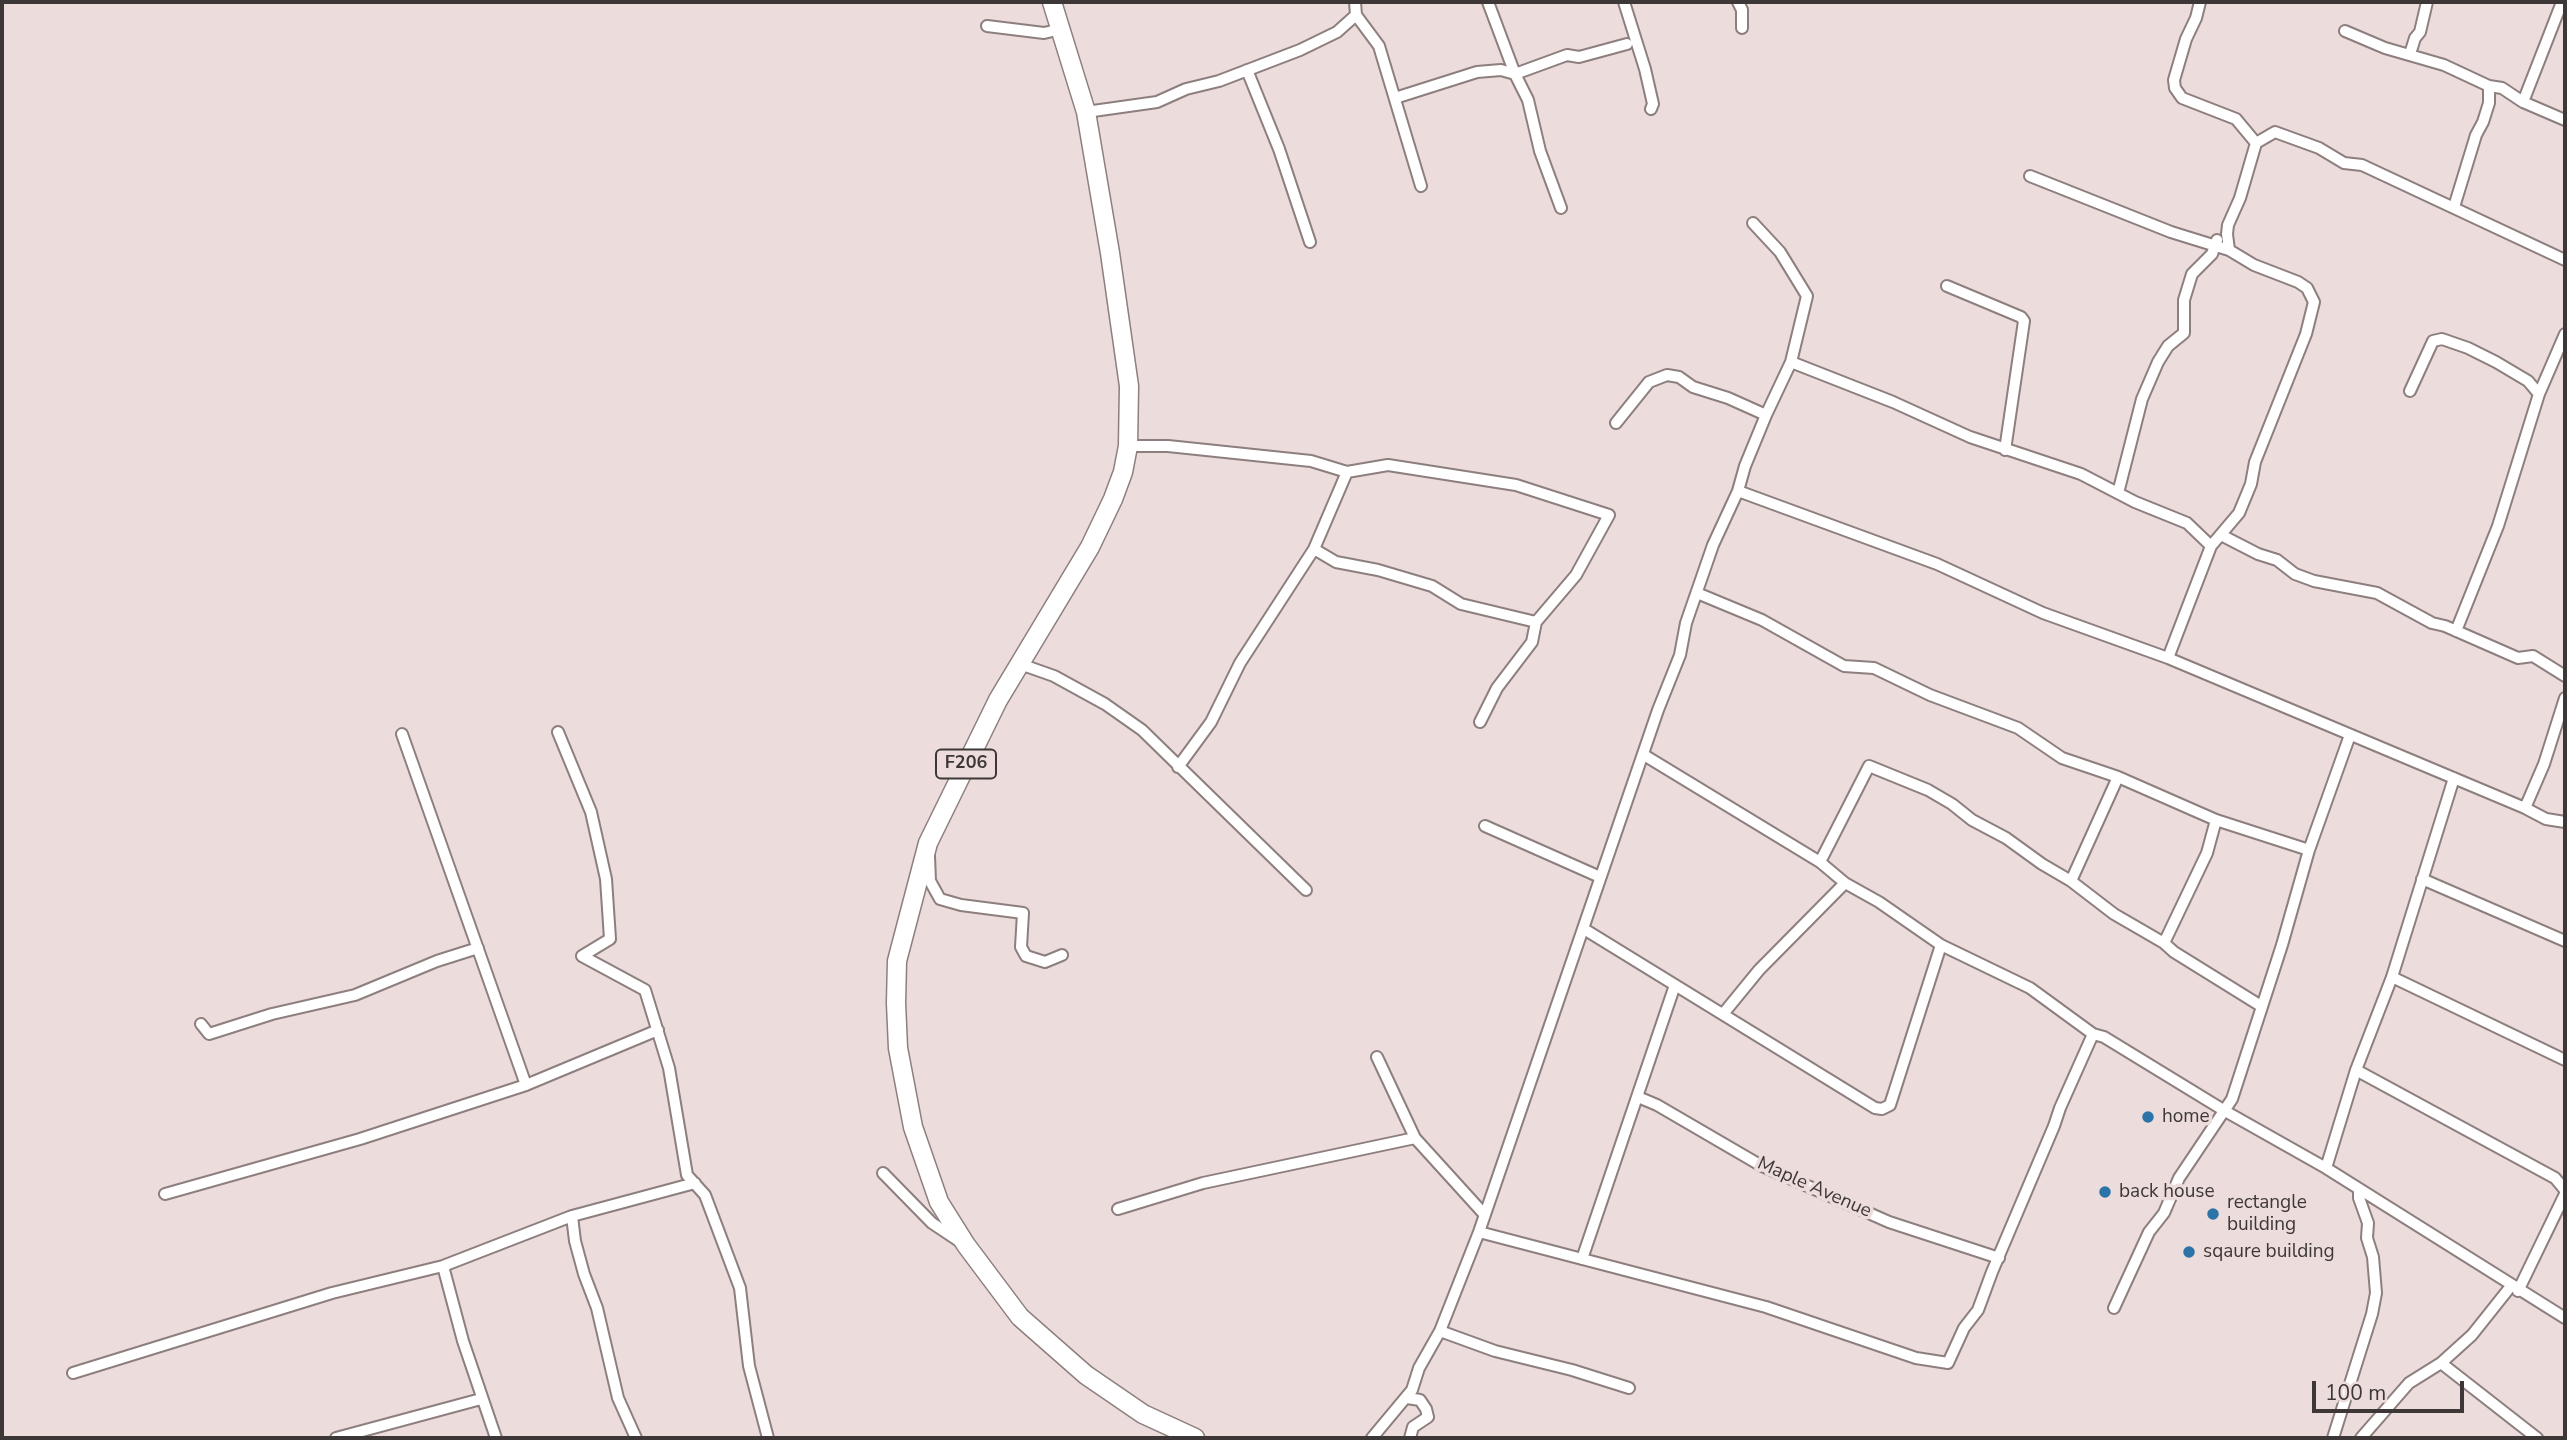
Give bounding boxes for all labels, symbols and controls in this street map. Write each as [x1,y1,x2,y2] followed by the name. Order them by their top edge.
[936,750,996,778] road number: F206
[2162,1106,2210,1128] place label: home
[2140,1109,2156,1125] marker: home
[1753,1153,1875,1223] street label: Maple Avenue
[2119,1181,2215,1203] place label: back house
[2097,1184,2113,1200] marker: back house
[2227,1192,2307,1236] place label: rectangle building
[2205,1206,2221,1222] marker: rectangle building
[2203,1241,2335,1263] place label: sqaure building
[2181,1244,2197,1260] marker: sqaure building
[2315,1366,2467,1410] scale bar
[2325,1379,2386,1407] text: 100 m

